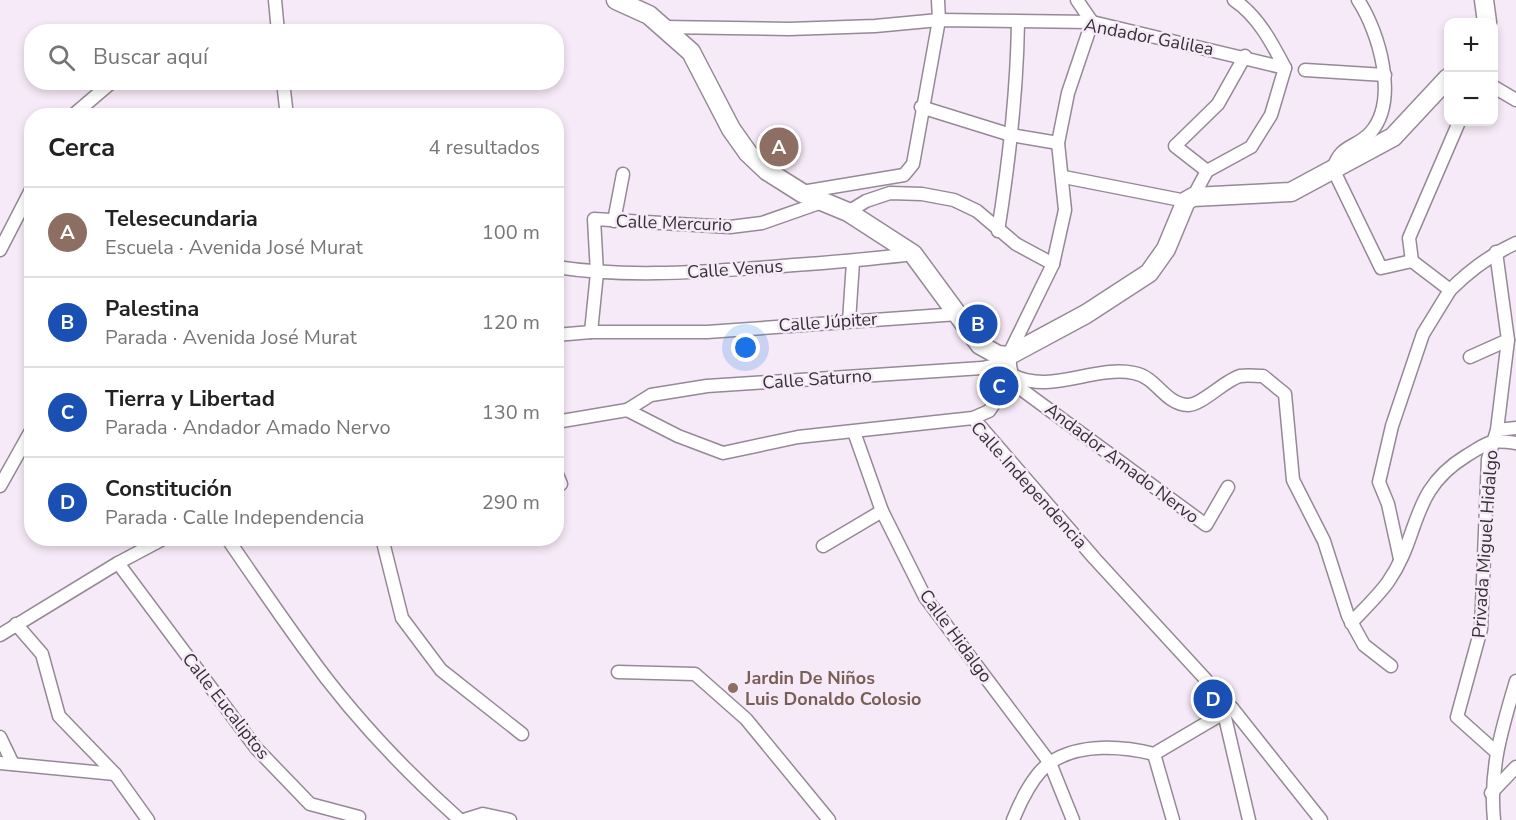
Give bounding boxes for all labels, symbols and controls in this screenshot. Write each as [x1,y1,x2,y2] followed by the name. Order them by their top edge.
[1082,13,1216,61] street label: Andador Galilea
[1444,18,1498,126] map controls
[1444,18,1498,72] button: +
[24,24,564,90] search box
[45,41,78,74] icon: search
[93,42,208,72] text: Buscar aquí
[1444,72,1498,126] button: −
[760,124,798,170] pin: A
[48,130,115,165] text: Cerca
[429,134,540,161] text: 4 resultados
[105,204,258,234] text: Telesecundaria
[615,209,733,237] street label: Calle Mercurio
[60,219,75,246] text: A
[482,219,540,246] text: 100 m
[105,234,363,261] text: Escuela · Avenida José Murat
[686,254,784,284] street label: Calle Venus
[105,294,199,324] text: Palestina
[958,302,998,346] pin: B
[778,307,879,337] street label: Calle Júpiter
[61,309,74,336] text: B
[482,309,540,336] text: 120 m
[105,324,357,351] text: Parada · Avenida José Murat
[731,333,760,362] your location
[761,363,873,395] street label: Calle Saturno
[980,364,1018,408] pin: C
[105,384,275,414] text: Tierra y Libertad
[1040,397,1204,529] street label: Andador Amado Nervo
[61,399,74,426] text: C
[482,399,540,426] text: 130 m
[105,414,391,441] text: Parada · Andador Amado Nervo
[965,416,1093,554] street label: Calle Independencia
[1466,449,1504,639] street label: Privada Miguel Hidalgo
[105,474,232,504] text: Constitución
[60,489,75,516] text: D
[482,489,540,516] text: 290 m
[105,504,364,531] text: Parada · Calle Independencia
[914,585,998,687] street label: Calle Hidalgo
[177,648,275,764] street label: Calle Eucaliptos
[744,666,921,711] place label: Jardin De Niños Luis Donaldo Colosio
[1194,676,1232,722] pin: D
[726,681,740,695] marker: Jardin De Niños Luis Donaldo Colosio

